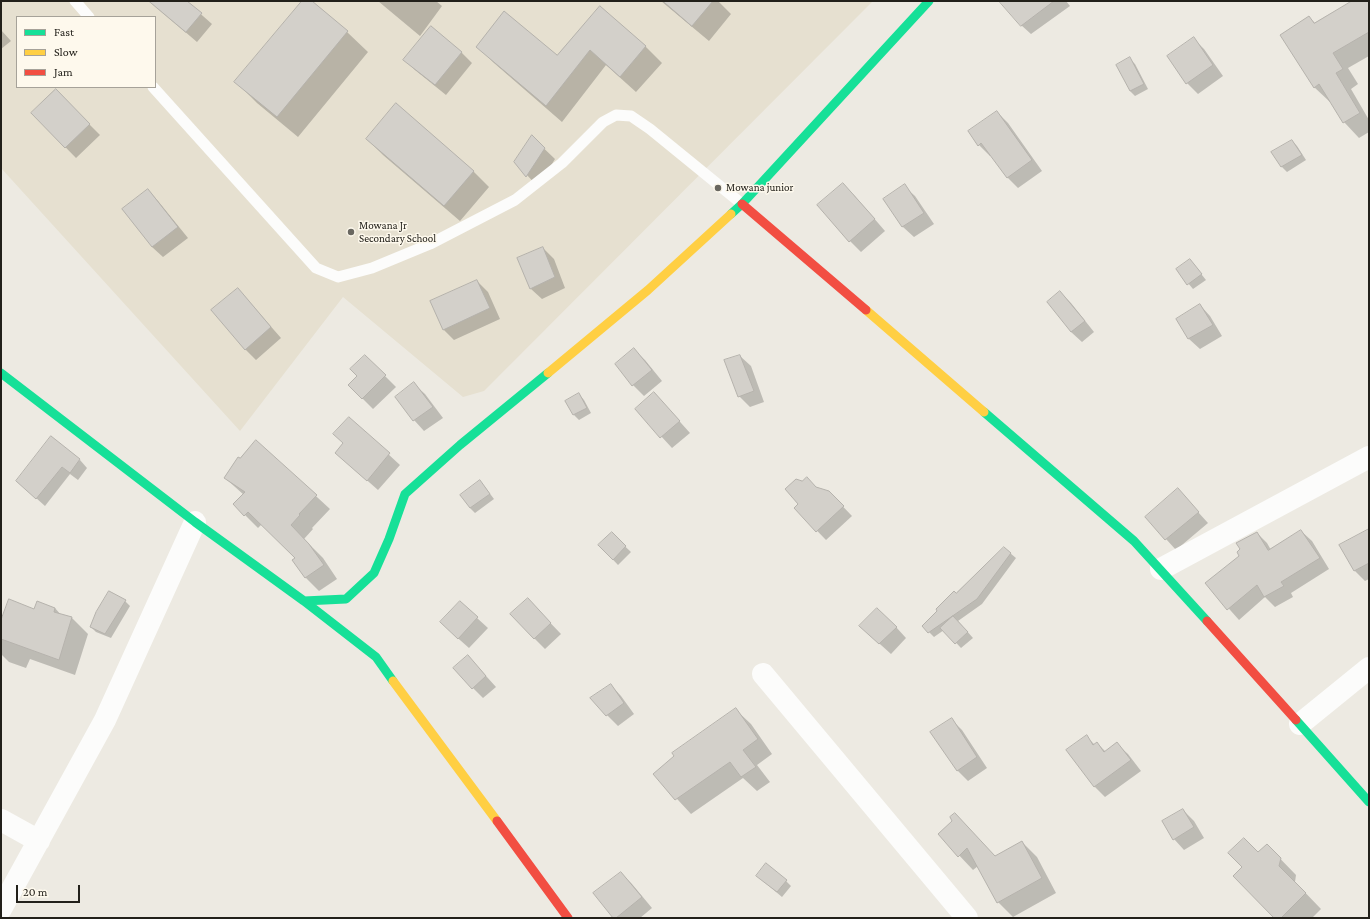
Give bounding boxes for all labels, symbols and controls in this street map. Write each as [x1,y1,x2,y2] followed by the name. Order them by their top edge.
[16,16,156,88] legend
[54,25,74,39] text: Fast
[54,45,78,59] text: Slow
[54,65,73,79] text: Jam
[726,181,793,195] place label: Mowana junior
[713,183,723,193] marker: Mowana junior
[359,219,436,245] place label: Mowana Jr Secondary School
[346,227,356,237] marker: Mowana Jr Secondary School
[18,877,82,903] scale bar
[23,885,47,899] text: 20 m

